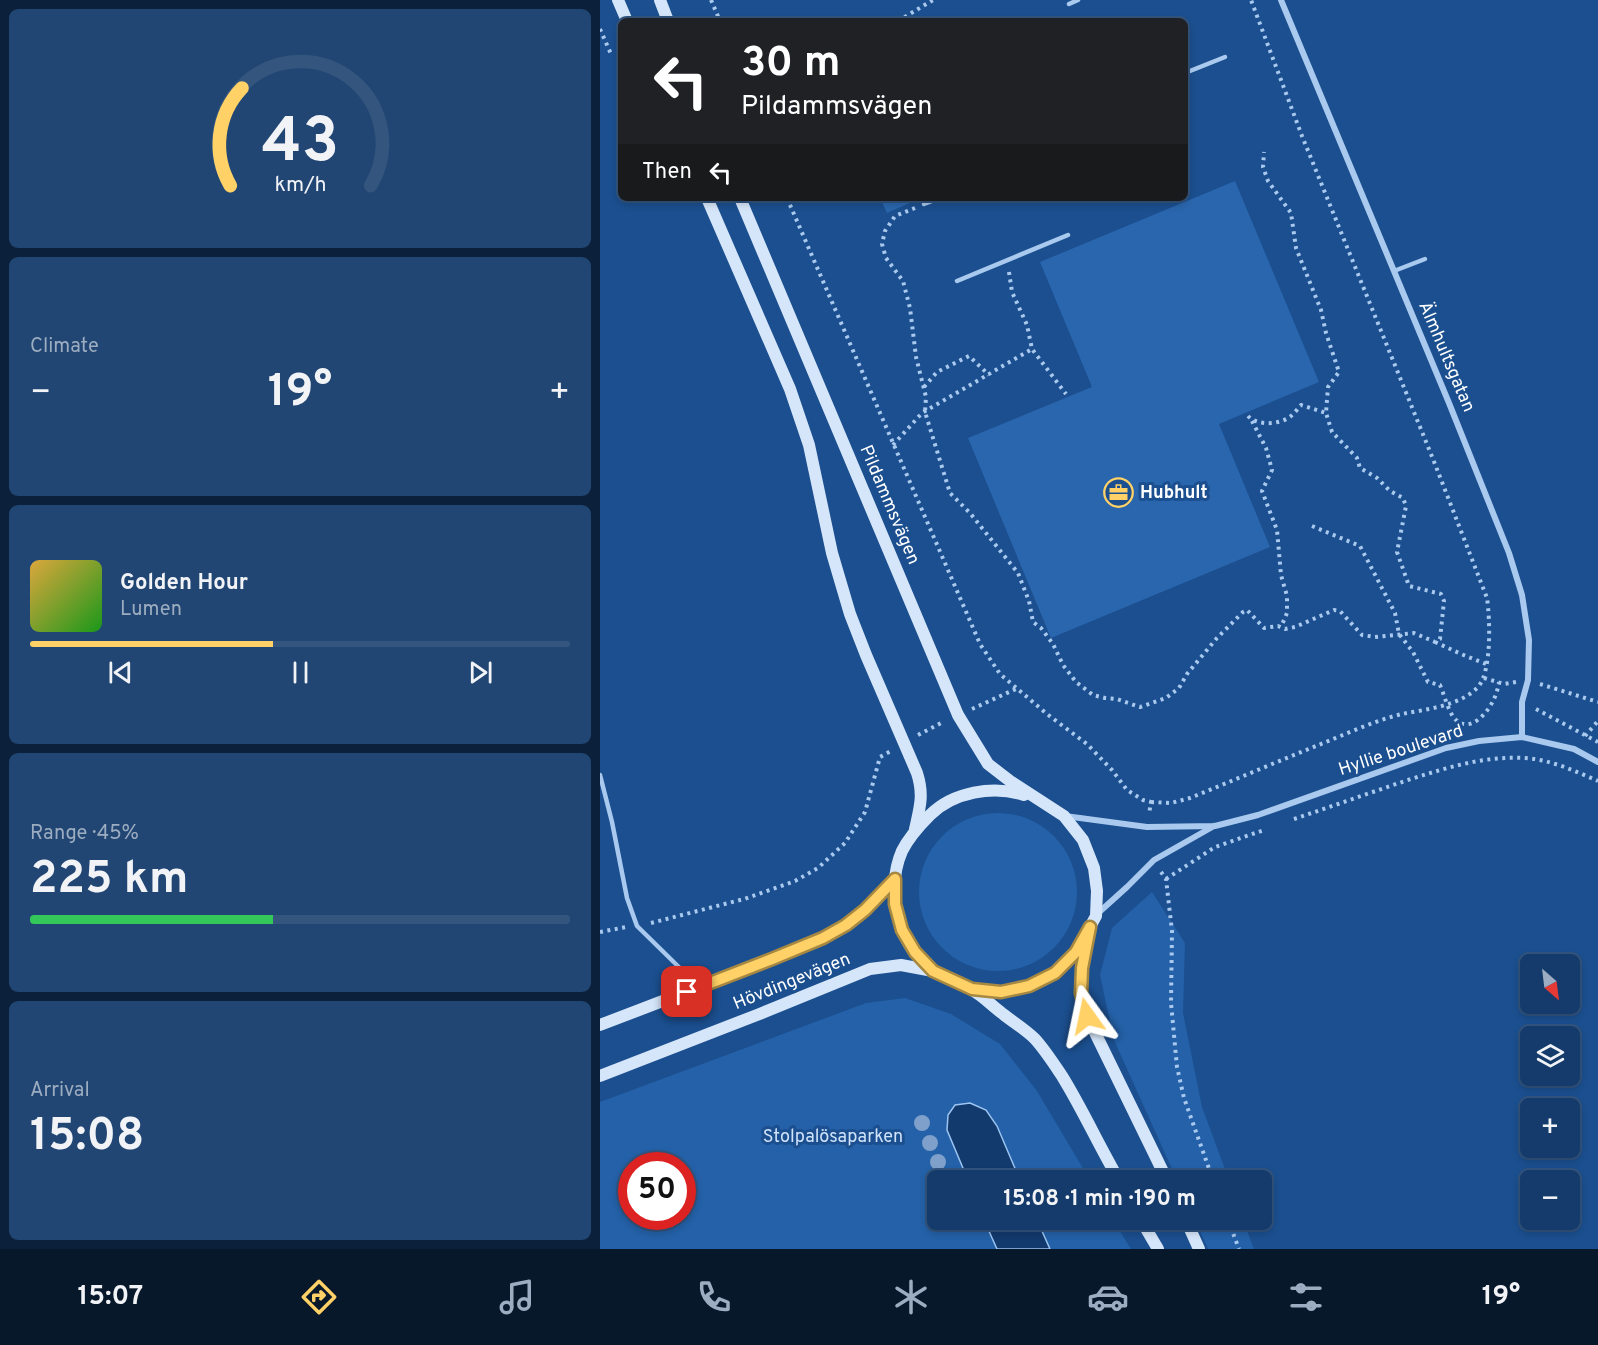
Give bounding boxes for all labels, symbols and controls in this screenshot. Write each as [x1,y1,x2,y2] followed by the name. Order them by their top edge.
[741,38,840,91] text: 30 m
[642,42,720,120] icon: left
[741,90,933,124] text: Pildammsvägen
[261,105,339,184] text: 43
[704,156,737,189] icon: left
[642,159,692,186] text: Then
[274,172,326,199] text: km/h
[1412,297,1481,416] street label: Älmhultsgatan
[30,334,99,360] text: Climate
[268,365,332,422] text: 19°
[30,373,51,415] text: −
[549,373,570,415] text: +
[853,442,925,568] street label: Pildammsvägen
[1103,477,1135,509] office icon: Hubhult
[1140,482,1208,505] place label: Hubhult
[120,570,248,597] text: Golden Hour
[120,597,182,623] text: Lumen
[104,656,137,689] icon: previous
[284,656,317,689] icon: pause
[464,656,497,689] icon: next
[1336,720,1466,782] street label: Hyllie boulevard
[30,821,139,847] text: Range · 45%
[30,852,188,909] text: 225 km
[730,948,854,1016] street label: Hövdingevägen
[1520,954,1580,1014] north arrow
[1520,954,1580,1230] map controls
[661,966,712,1017] pin
[670,975,703,1008] icon: arrive
[1055,984,1119,1048] position arrow
[1520,1026,1580,1086] button: layers
[30,1078,90,1104] text: Arrival
[1520,1098,1580,1158] button: +
[30,1109,144,1166] text: 15:08
[763,1126,903,1149] park label: Stolpalösaparken
[618,1152,696,1230] speed limit sign: 50
[1520,1170,1580,1230] button: −
[1003,1186,1196,1213] text: 15:08 · 1 min · 190 m
[298,1276,340,1318] icon: directions
[496,1276,538,1318] icon: music
[693,1276,735,1318] icon: phone
[890,1276,932,1318] icon: climate
[1087,1276,1129,1318] icon: car
[1285,1276,1327,1318] icon: filters
[78,1280,143,1314] text: 15:07
[1482,1280,1520,1314] text: 19°

